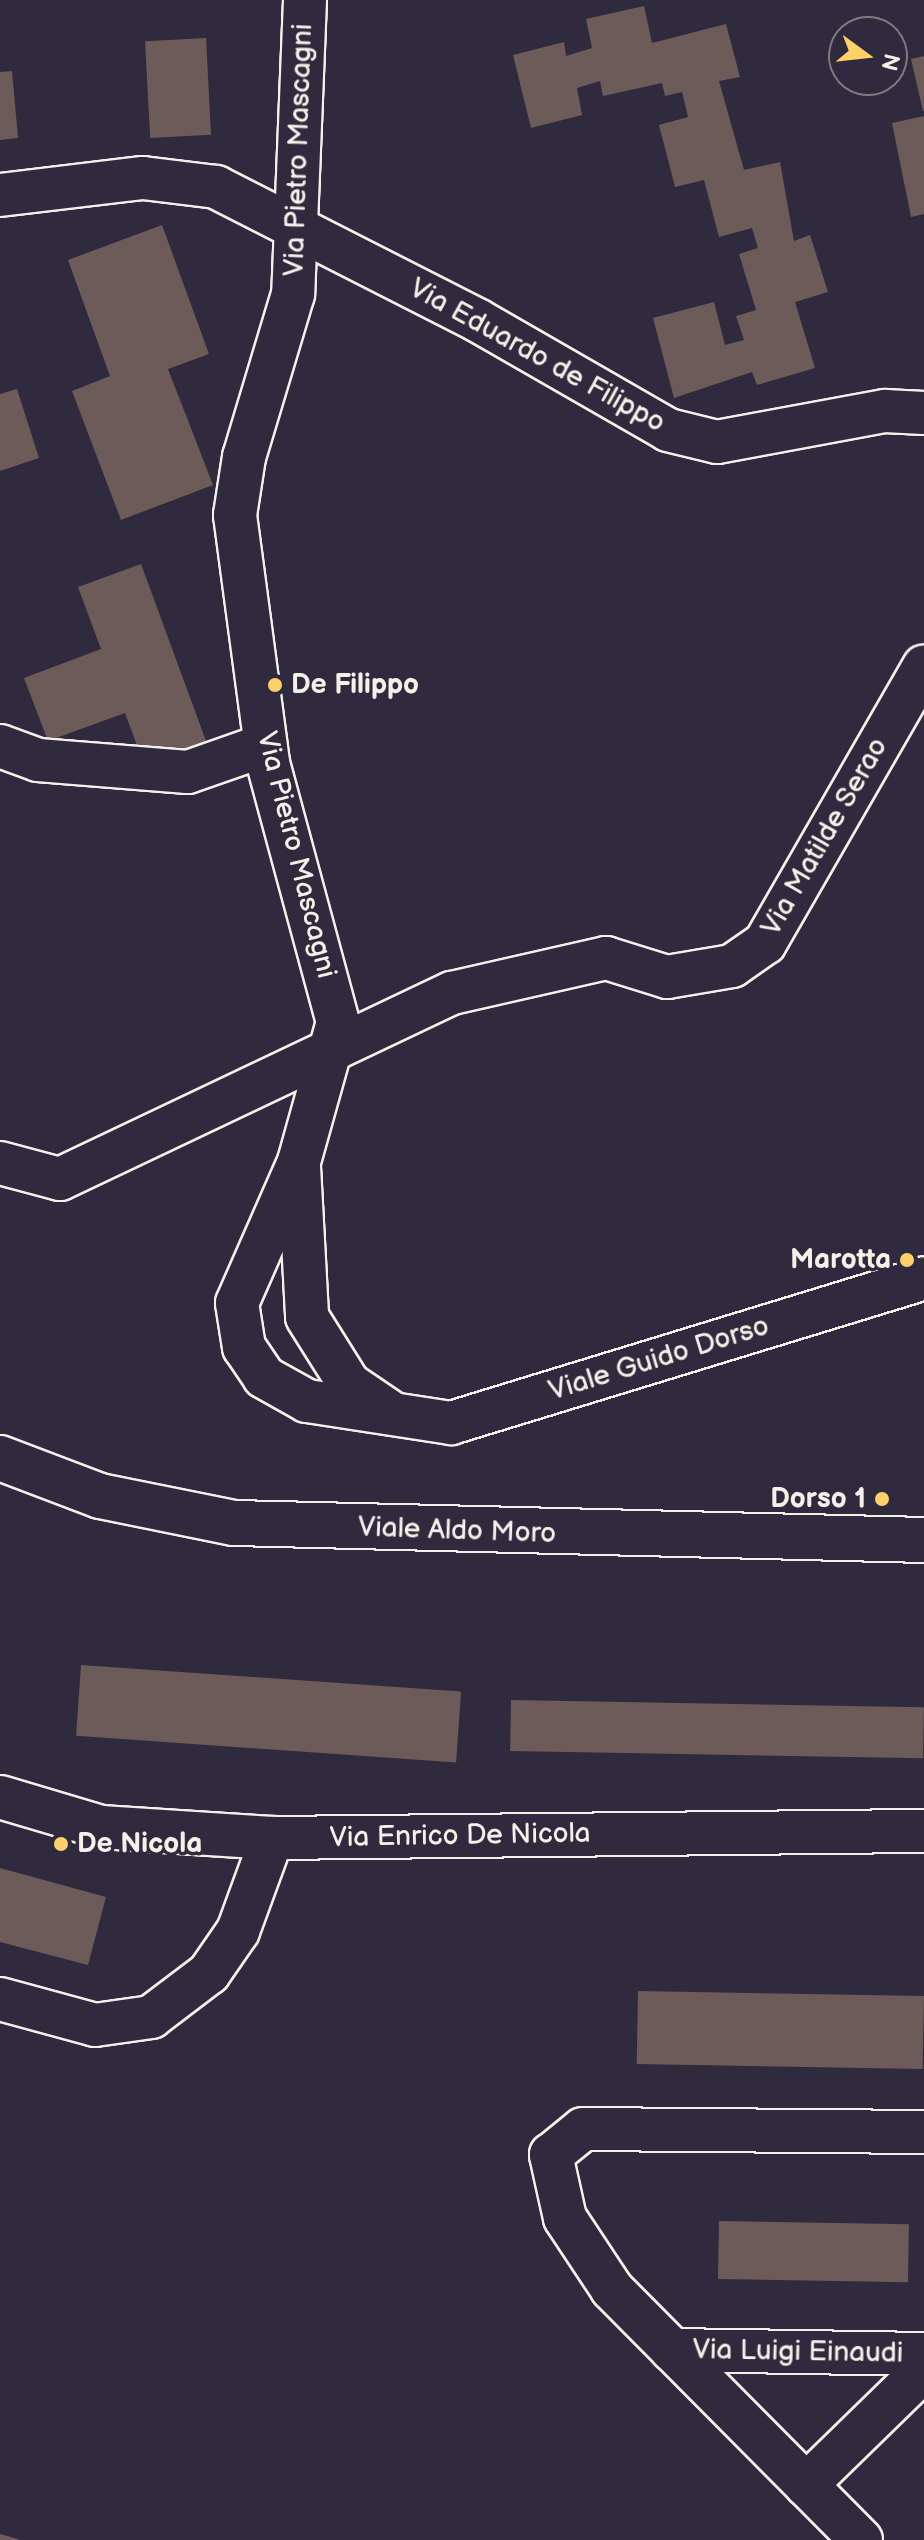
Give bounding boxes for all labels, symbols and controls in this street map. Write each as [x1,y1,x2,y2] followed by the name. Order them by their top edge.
[828,16,908,96] north arrow
[278,23,320,277] street label: Via Pietro Mascagni
[875,50,905,73] text: N
[403,272,671,440] street label: Via Eduardo de Filippo
[291,668,419,702] place label: De Filippo
[266,676,284,694] marker: De Filippo
[249,728,343,982] street label: Via Pietro Mascagni
[755,732,895,942] street label: Via Matilde Serao
[790,1243,891,1277] place label: Marotta
[898,1251,916,1269] marker: Marotta
[545,1310,773,1408] street label: Viale Guido Dorso
[770,1482,866,1516] place label: Dorso 1
[873,1490,891,1508] marker: Dorso 1
[357,1511,557,1551] street label: Viale Aldo Moro
[329,1817,591,1855] street label: Via Enrico De Nicola
[77,1827,202,1861] place label: De Nicola
[52,1835,70,1853] marker: De Nicola
[692,2333,904,2371] street label: Via Luigi Einaudi

